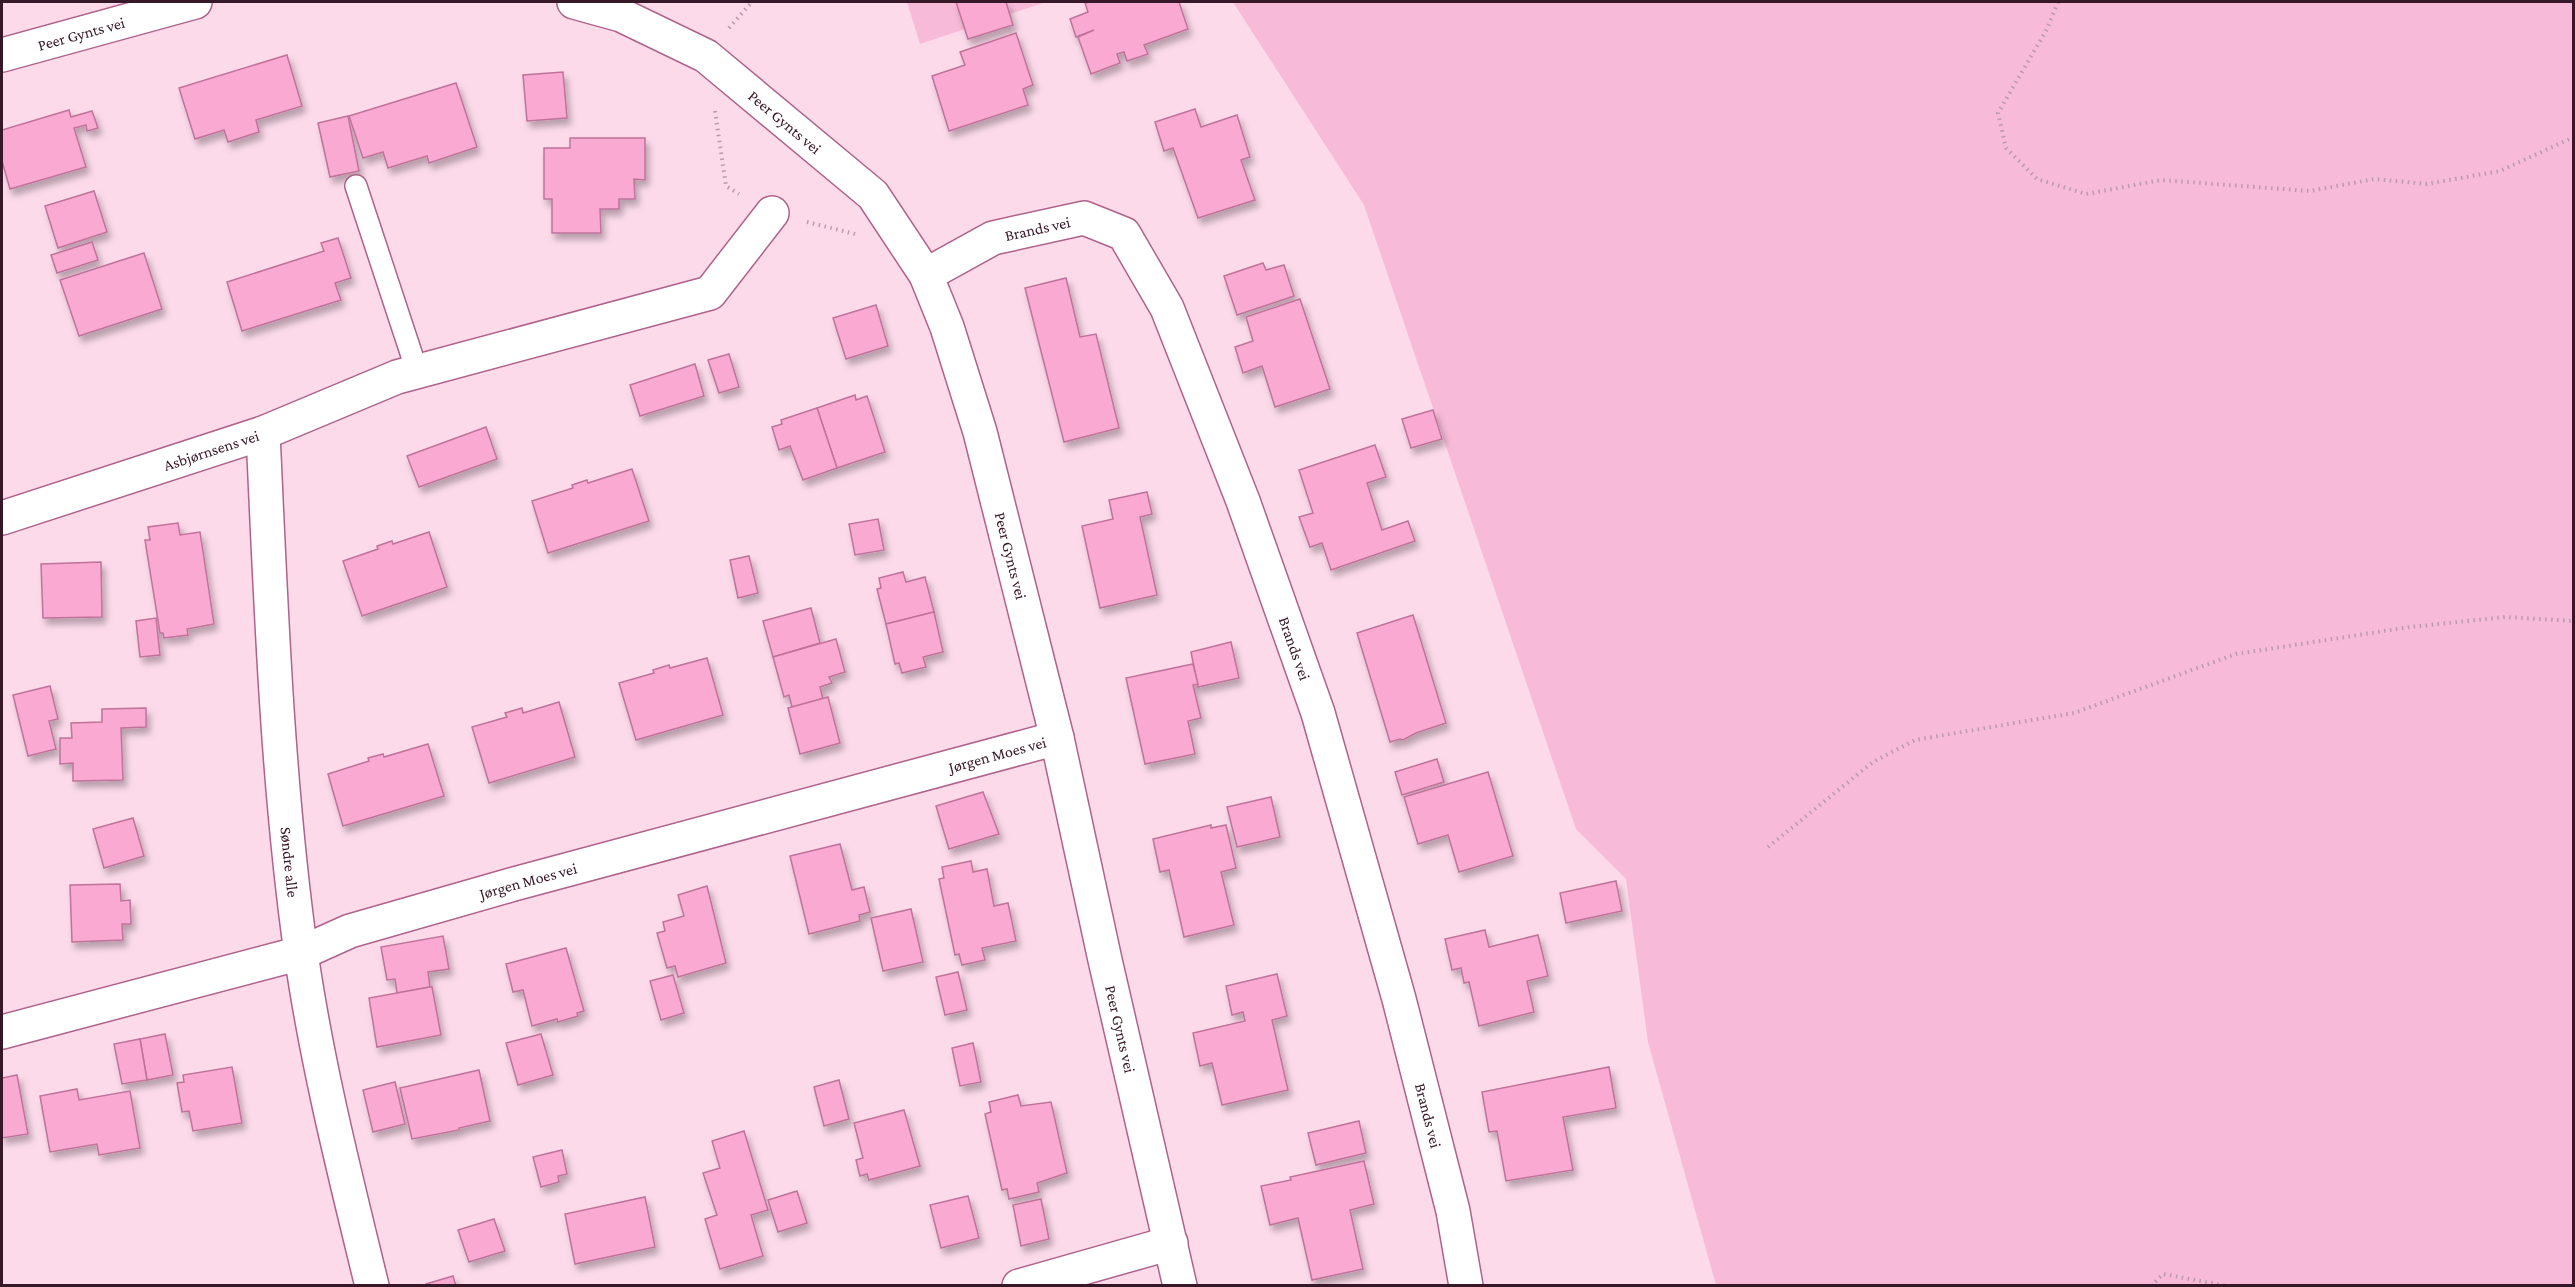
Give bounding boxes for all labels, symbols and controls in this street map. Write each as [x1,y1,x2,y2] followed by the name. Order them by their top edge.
[36,14,127,54] street label: Peer Gynts vei
[745,87,824,157] street label: Peer Gynts vei
[1003,213,1072,244] street label: Brands vei
[161,427,261,474] street label: Asbjørnsens vei
[991,510,1030,601] street label: Peer Gynts vei
[1276,614,1314,682] street label: Brands vei
[945,733,1048,777] street label: Jørgen Moes vei
[277,826,302,898] street label: Søndre alle
[476,860,579,904] street label: Jørgen Moes vei
[1102,984,1139,1075] street label: Peer Gynts vei
[1412,1081,1445,1150] street label: Brands vei

